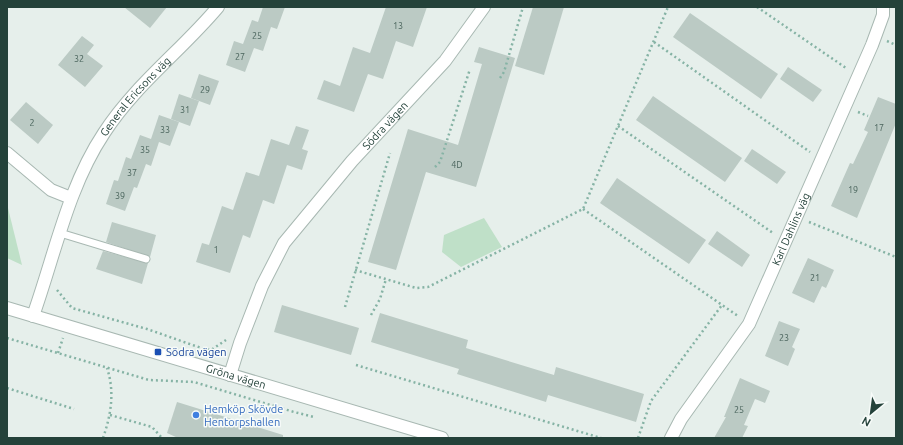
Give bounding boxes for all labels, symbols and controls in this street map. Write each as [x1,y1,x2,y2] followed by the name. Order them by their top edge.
[393,21,403,31] house number: 13
[252,31,262,41] house number: 25
[235,52,245,62] house number: 27
[74,54,84,64] house number: 32
[98,54,173,138] street label: General Ericsons väg
[200,85,210,95] house number: 29
[360,99,410,152] street label: Södra vägen
[180,105,190,115] house number: 31
[29,118,35,128] house number: 2
[874,123,884,133] house number: 17
[160,125,170,135] house number: 33
[140,145,150,155] house number: 35
[451,160,463,170] house number: 4D
[127,168,137,178] house number: 37
[848,185,858,195] house number: 19
[115,191,125,201] house number: 39
[770,191,812,267] street label: Karl Dahlins väg
[213,245,219,255] house number: 1
[810,273,820,283] house number: 21
[779,333,789,343] house number: 23
[166,346,227,358] place label: Södra vägen
[153,347,163,357] marker: Södra vägen
[205,362,267,391] street label: Gröna vägen
[851,393,891,433] north arrow
[204,403,283,428] place label: Hemköp Skövde Hentorpshallen
[734,405,744,415] house number: 25
[191,410,201,420] marker: Hemköp Skövde Hentorpshallen
[860,415,873,429] text: N

